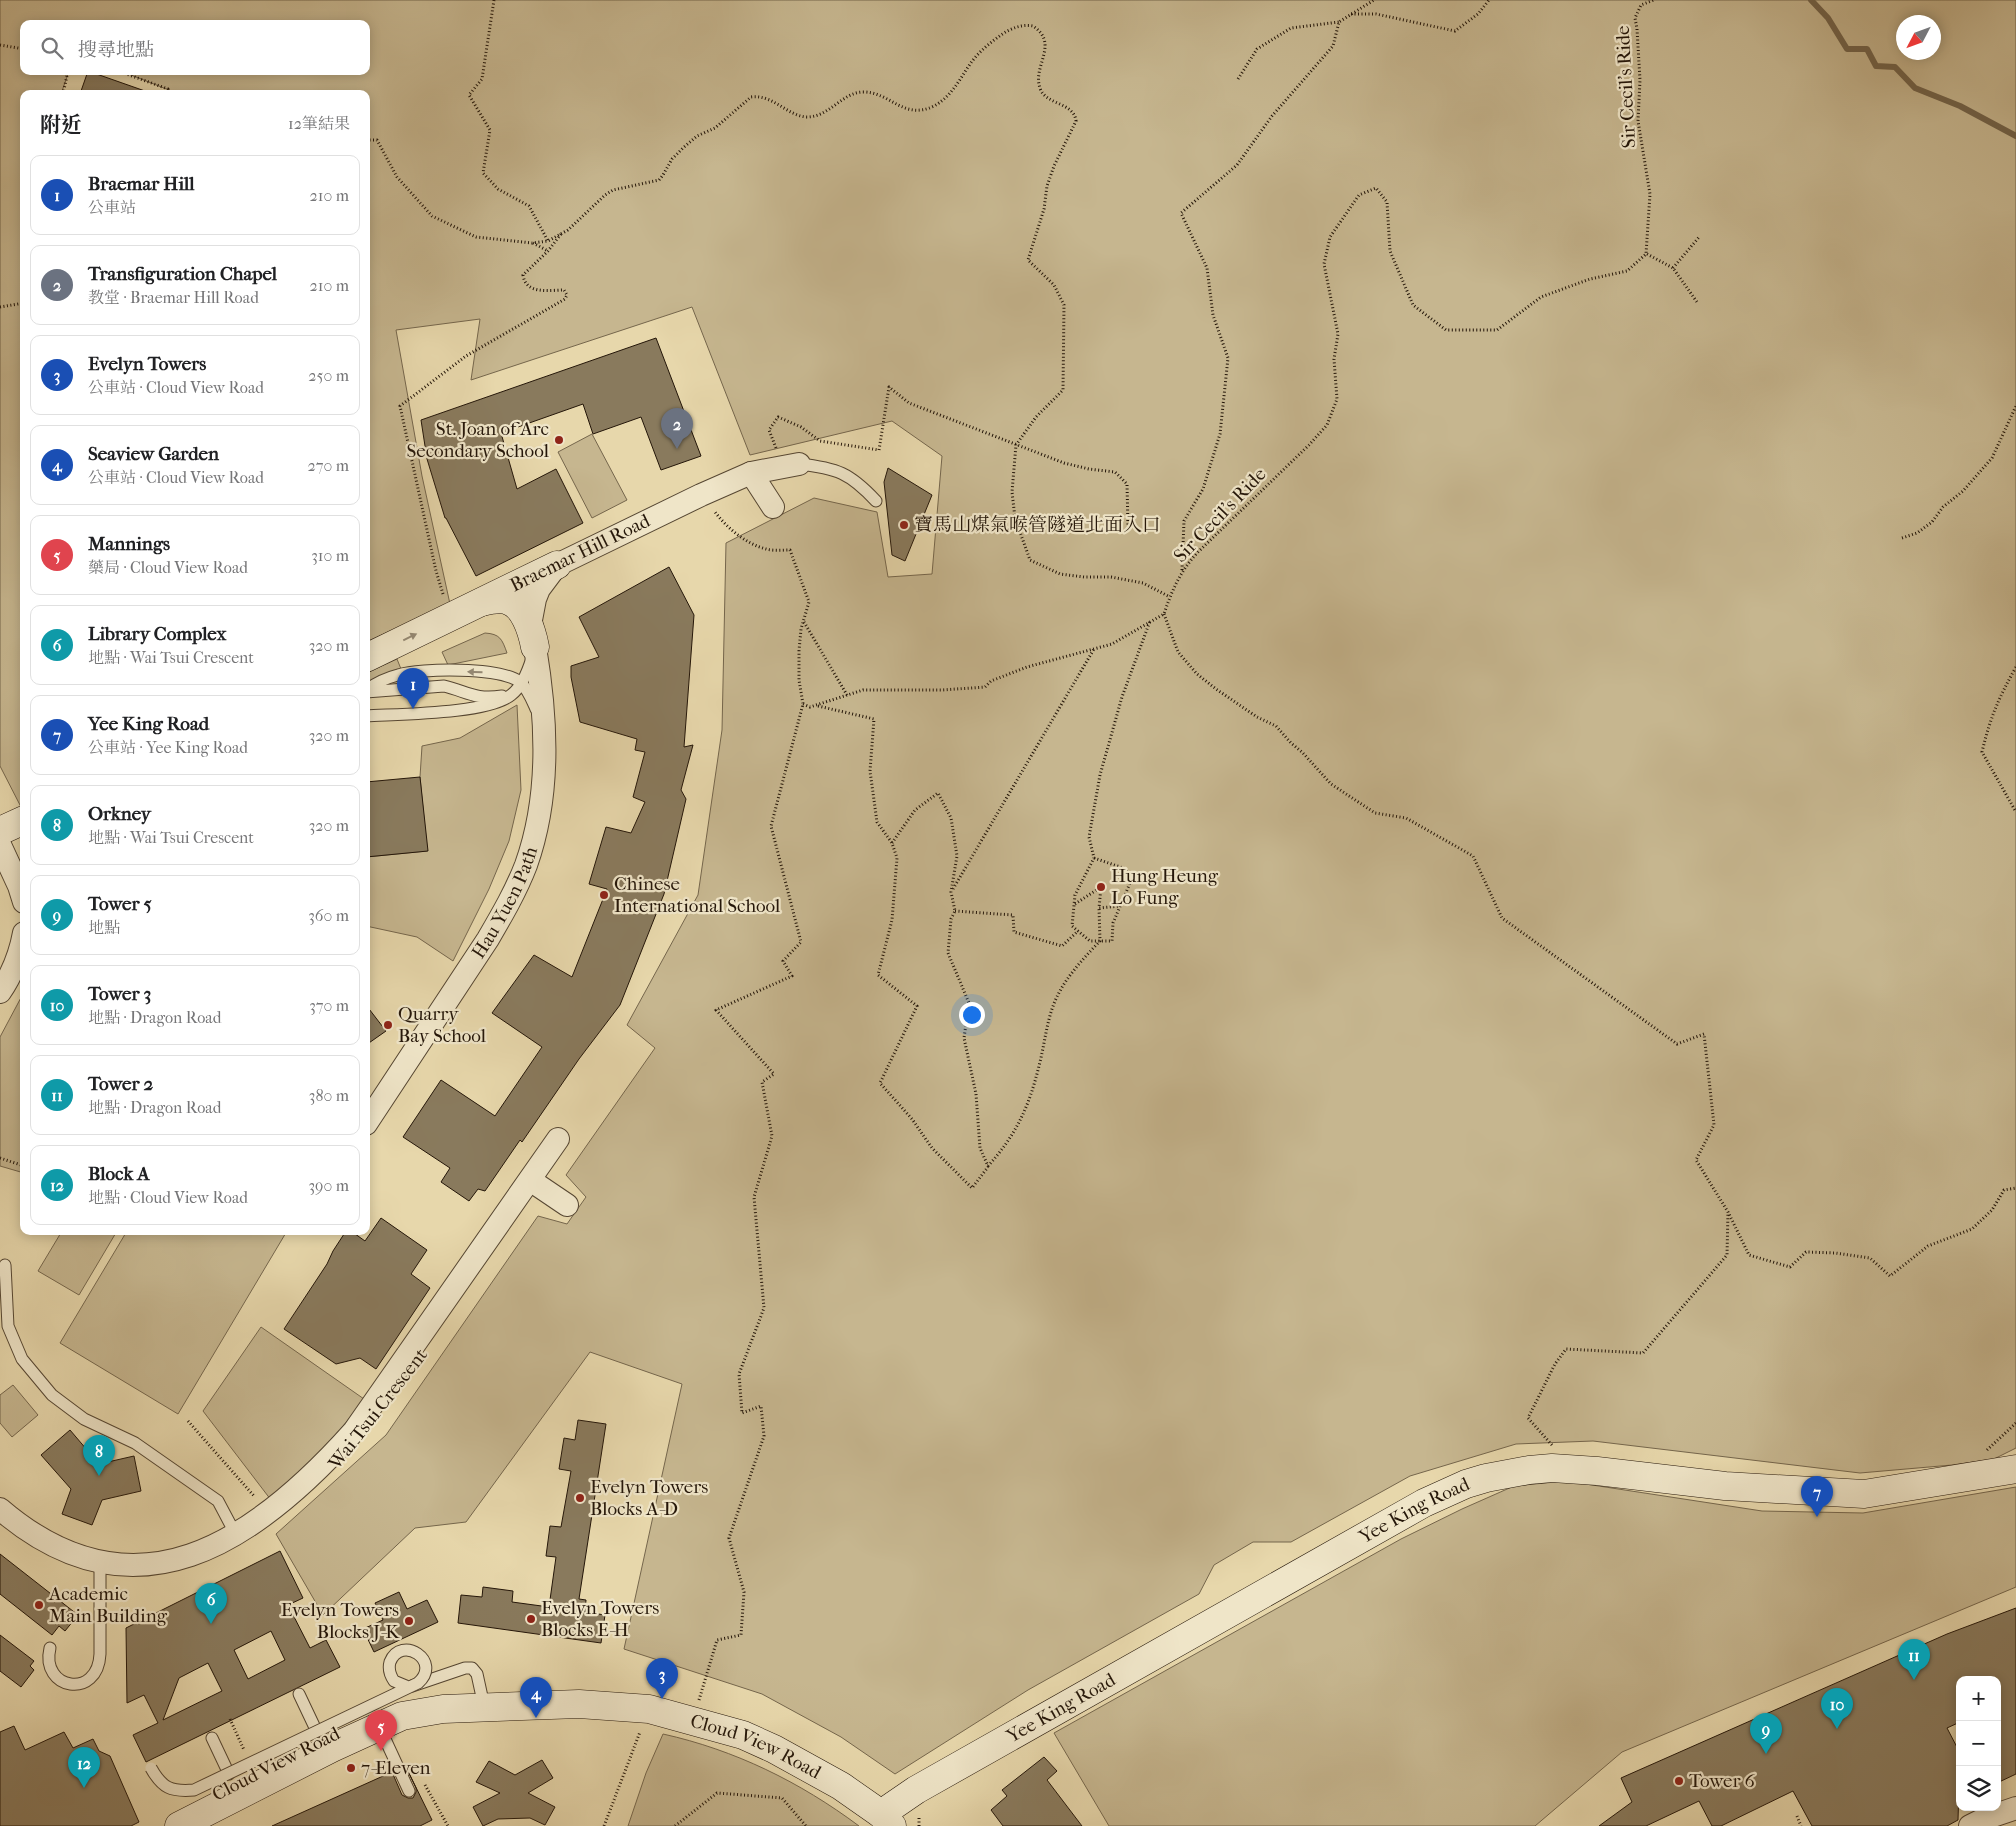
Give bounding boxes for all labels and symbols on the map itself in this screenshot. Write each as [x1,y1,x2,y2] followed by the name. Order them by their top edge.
[1896,15,1941,60] north arrow
[1612,25,1640,149] street label: Sir Cecil's Ride
[661,408,693,449] pin: 2
[406,418,549,462] place label: St. Joan of Arc Secondary School
[553,434,565,446] marker: St. Joan of Arc Secondary School
[1169,463,1271,567] street label: Sir Cecil's Ride
[506,509,654,596] street label: Braemar Hill Road
[914,514,1161,536] place label: 寶馬山煤氣喉管隧道北面入口
[898,519,910,531] marker: 寶馬山煤氣喉管隧道北面入口
[403,632,417,640] one-way arrow
[467,667,483,675] one-way arrow
[397,668,429,709] pin: 1
[467,844,542,963] street label: Hau Yuen Path
[1111,865,1219,909] place label: Hung Heung Lo Fung
[614,873,780,917] place label: Chinese International School
[1095,881,1107,893] marker: Hung Heung Lo Fung
[598,889,610,901] marker: Chinese International School
[959,1002,985,1028] your location
[398,1003,486,1047] place label: Quarry Bay School
[382,1019,394,1031] marker: Quarry Bay School
[323,1344,432,1475] street label: Wai Tsui Crescent
[83,1435,115,1476] pin: 8
[1355,1473,1473,1549] street label: Yee King Road
[590,1476,708,1520] place label: Evelyn Towers Blocks A-D
[1801,1476,1833,1517] pin: 7
[574,1492,586,1504] marker: Evelyn Towers Blocks A-D
[48,1583,168,1627] place label: Academic Main Building
[195,1583,227,1624] pin: 6
[541,1597,659,1641] place label: Evelyn Towers Blocks E-H
[33,1599,45,1611] marker: Academic Main Building
[281,1599,400,1643] place label: Evelyn Towers Blocks J-K
[525,1613,537,1625] marker: Evelyn Towers Blocks E-H
[403,1615,415,1627] marker: Evelyn Towers Blocks J-K
[1898,1639,1930,1680] pin: 11
[646,1658,678,1699] pin: 3
[1002,1668,1120,1748] street label: Yee King Road
[520,1677,552,1718] pin: 4
[1821,1688,1853,1729] pin: 10
[365,1710,397,1751] pin: 5
[688,1710,825,1784] street label: Cloud View Road
[1750,1713,1782,1754] pin: 9
[209,1722,344,1806] street label: Cloud View Road
[68,1747,100,1788] pin: 12
[361,1757,431,1779] place label: 7-Eleven
[345,1762,357,1774] marker: 7-Eleven
[1689,1770,1756,1792] place label: Tower 6
[1673,1775,1685,1787] marker: Tower 6

